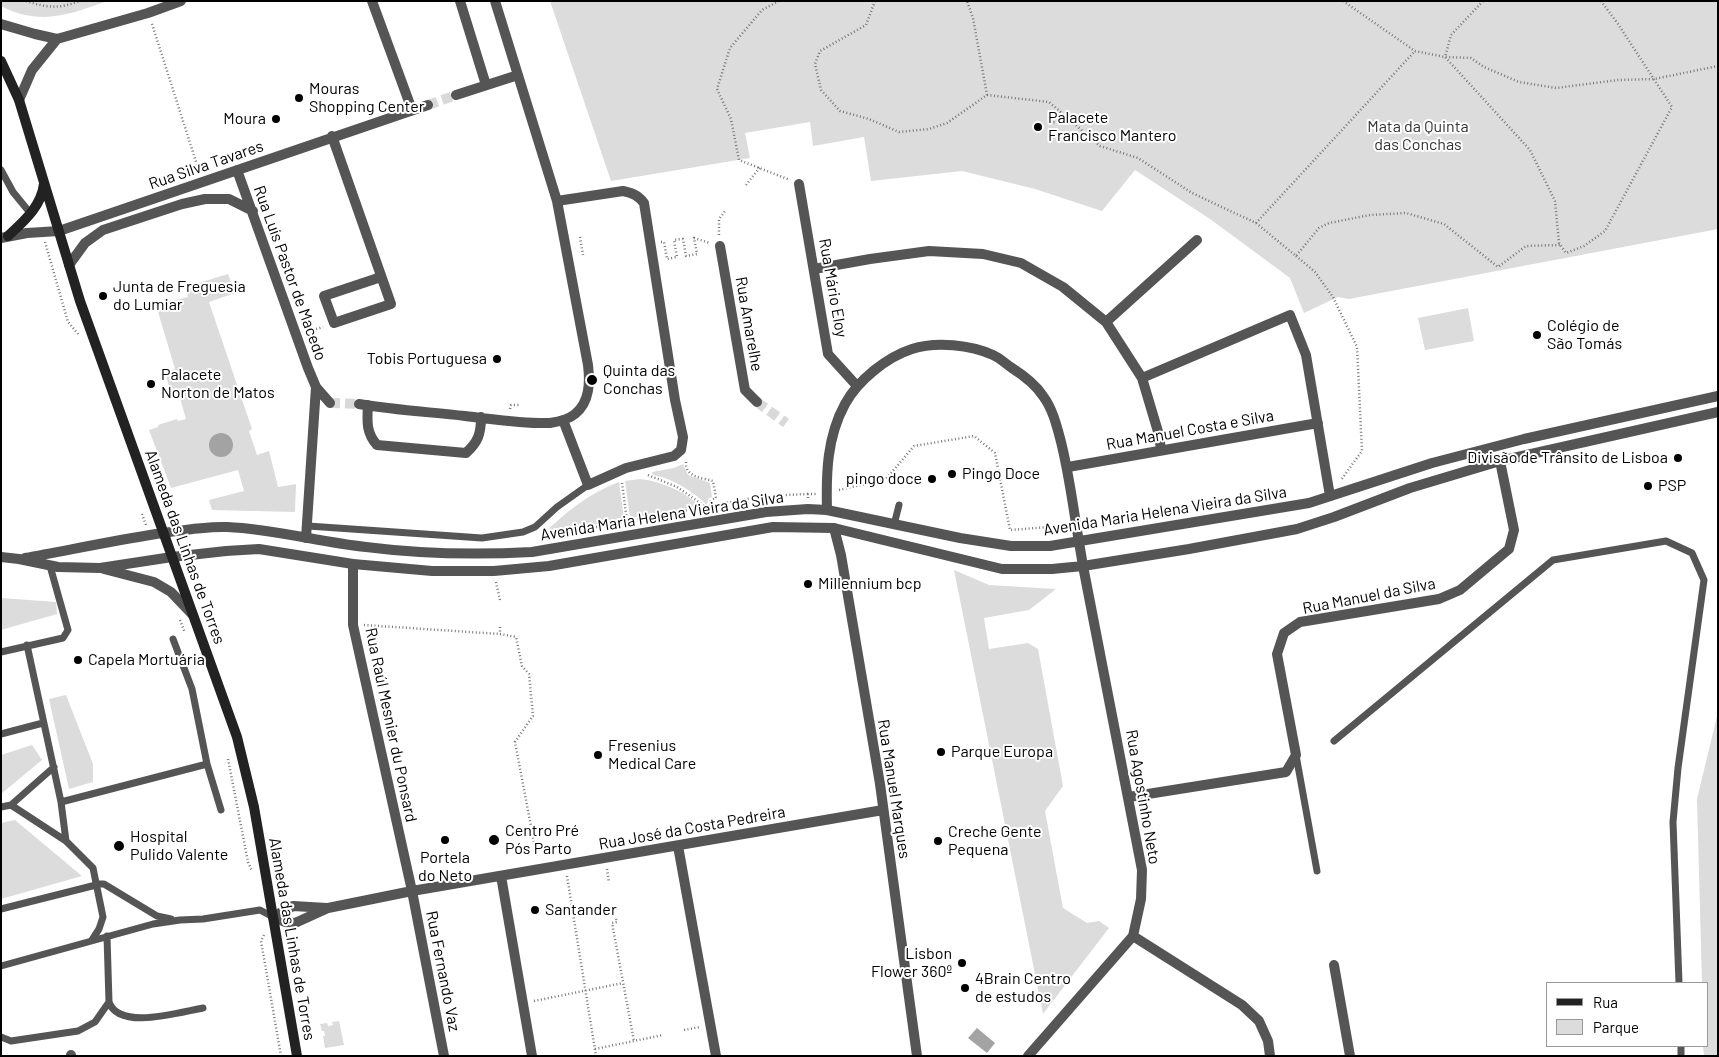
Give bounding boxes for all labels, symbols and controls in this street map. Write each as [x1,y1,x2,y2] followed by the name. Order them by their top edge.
[309,79,424,117] place label: Mouras Shopping Center
[293,92,305,104] marker: Mouras Shopping Center
[1048,108,1176,146] place label: Palacete Francisco Mantero
[223,109,266,129] place label: Moura
[270,113,282,125] marker: Moura
[1367,117,1469,155] park label: Mata da Quinta das Conchas
[1032,121,1044,133] marker: Palacete Francisco Mantero
[146,136,266,194] street label: Rua Silva Tavares
[249,183,331,363] street label: Rua Luís Pastor de Macedo
[815,237,851,339] street label: Rua Mário Eloy
[731,275,767,373] street label: Rua Amarelhe
[113,277,246,315] place label: Junta de Freguesia do Lumiar
[97,290,109,302] marker: Junta de Freguesia do Lumiar
[1547,316,1622,354] place label: Colégio de São Tomás
[1531,329,1543,341] marker: Colégio de São Tomás
[367,349,487,369] place label: Tobis Portuguesa
[491,353,503,365] marker: Tobis Portuguesa
[603,361,675,399] place label: Quinta das Conchas
[161,365,275,403] place label: Palacete Norton de Matos
[585,373,599,387] marker: Quinta das Conchas
[145,378,157,390] marker: Palacete Norton de Matos
[1105,406,1275,454] street label: Rua Manuel Costa e Silva
[141,447,229,647] street label: Alameda das Linhas de Torres
[1467,448,1668,468] place label: Divisão de Trânsito de Lisboa
[1672,452,1684,464] marker: Divisão de Trânsito de Lisboa
[962,464,1040,484] place label: Pingo Doce
[946,468,958,480] marker: Pingo Doce
[846,469,922,489] place label: pingo doce
[926,473,938,485] marker: pingo doce
[1658,476,1686,496] place label: PSP
[1642,480,1654,492] marker: PSP
[1042,482,1288,540] street label: Avenida Maria Helena Vieira da Silva
[539,487,785,545] street label: Avenida Maria Helena Vieira da Silva
[818,574,922,594] place label: Millennium bcp
[1301,574,1437,618] street label: Rua Manuel da Silva
[802,578,814,590] marker: Millennium bcp
[361,626,421,824] street label: Rua Raúl Mesnier du Ponsard
[88,650,205,670] place label: Capela Mortuária
[72,654,84,666] marker: Capela Mortuária
[874,718,914,860] street label: Rua Manuel Marques
[1122,728,1164,866] street label: Rua Agostinho Neto
[608,736,696,774] place label: Fresenius Medical Care
[951,742,1053,762] place label: Parque Europa
[935,746,947,758] marker: Parque Europa
[592,749,604,761] marker: Fresenius Medical Care
[597,802,787,854] street label: Rua José da Costa Pedreira
[505,821,579,859] place label: Centro Pré Pós Parto
[948,822,1042,860] place label: Creche Gente Pequena
[130,827,228,865] place label: Hospital Pulido Valente
[487,833,501,847] marker: Centro Pré Pós Parto
[439,834,451,846] marker: Portela do Neto
[932,835,944,847] marker: Creche Gente Pequena
[265,836,319,1042] street label: Alameda das Linhas de Torres
[112,839,126,853] marker: Hospital Pulido Valente
[418,848,472,886] place label: Portela do Neto
[545,900,617,920] place label: Santander
[529,904,541,916] marker: Santander
[422,909,464,1033] street label: Rua Fernando Vaz
[871,944,952,982] place label: Lisbon Flower 360º
[956,957,968,969] marker: Lisbon Flower 360º
[975,969,1071,1007] place label: 4Brain Centro de estudos
[959,982,971,994] marker: 4Brain Centro de estudos
[1546,982,1709,1047] legend
[1593,993,1618,1011] text: Rua
[1593,1018,1639,1036] text: Parque

